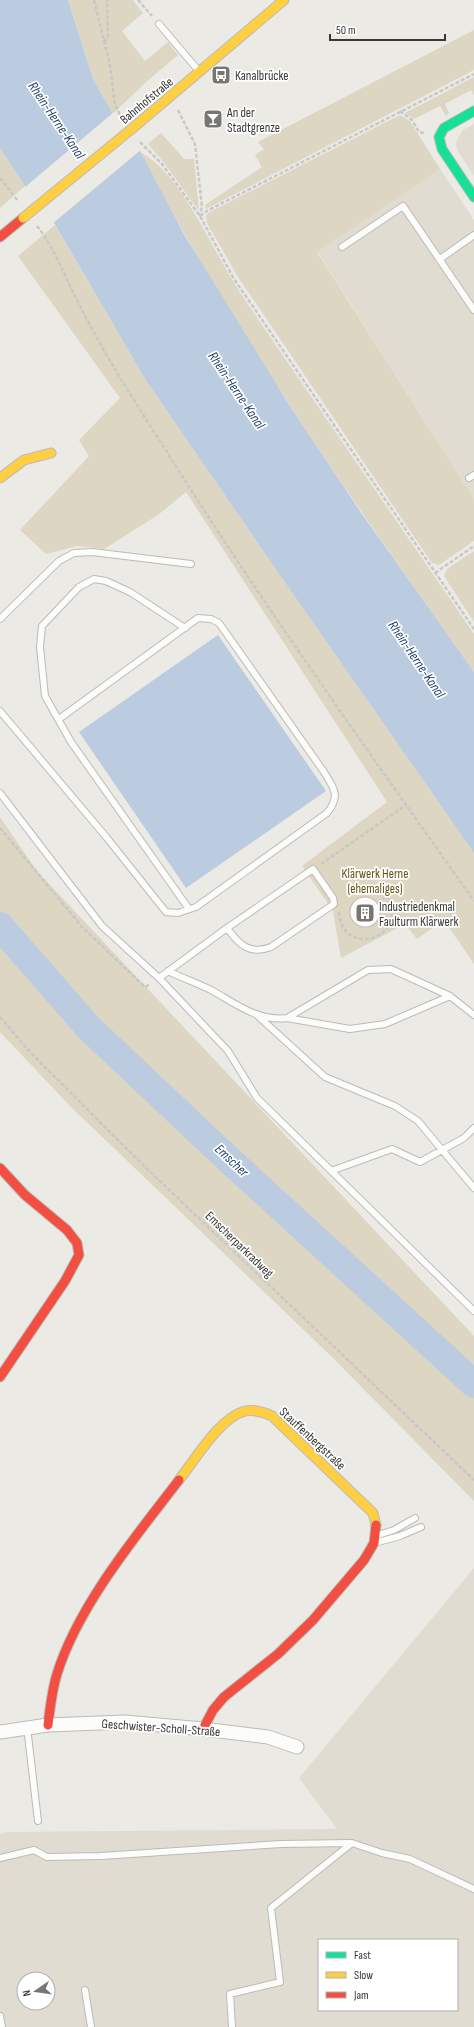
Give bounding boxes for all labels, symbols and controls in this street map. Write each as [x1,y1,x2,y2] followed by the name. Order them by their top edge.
[330,16,445,42] scale bar
[336,23,356,38] text: 50 m
[210,64,232,86] bus stop icon: Kanalbrücke
[235,68,289,84] place label: Kanalbrücke
[117,74,176,128] street label: Bahnhofstraße
[25,78,89,163] water label: Rhein-Herne-Kanal
[226,105,280,136] place label: An der Stadtgrenze
[202,108,224,130] bar icon: An der Stadtgrenze
[205,348,269,433] water label: Rhein-Herne-Kanal
[385,617,449,702] water label: Rhein-Herne-Kanal
[342,866,408,897] park label: Klärwerk Herne (ehemaliges)
[379,899,459,930] place label: Industriedenkmal Faulturm Klärwerk
[354,902,376,924] building icon: Industriedenkmal Faulturm Klärwerk
[211,1140,253,1181] water label: Emscher
[202,1208,277,1281] street label: Emscherparkradweg
[276,1404,349,1474] street label: Stauffenbergstraße
[101,1716,221,1740] street label: Geschwister-Scholl-Straße
[318,1939,458,2011] legend
[354,1948,371,1963] text: Fast
[354,1968,373,1983] text: Slow
[16,1971,56,2011] north arrow
[353,1988,369,2003] text: Jam
[20,1989,34,1997] text: N

